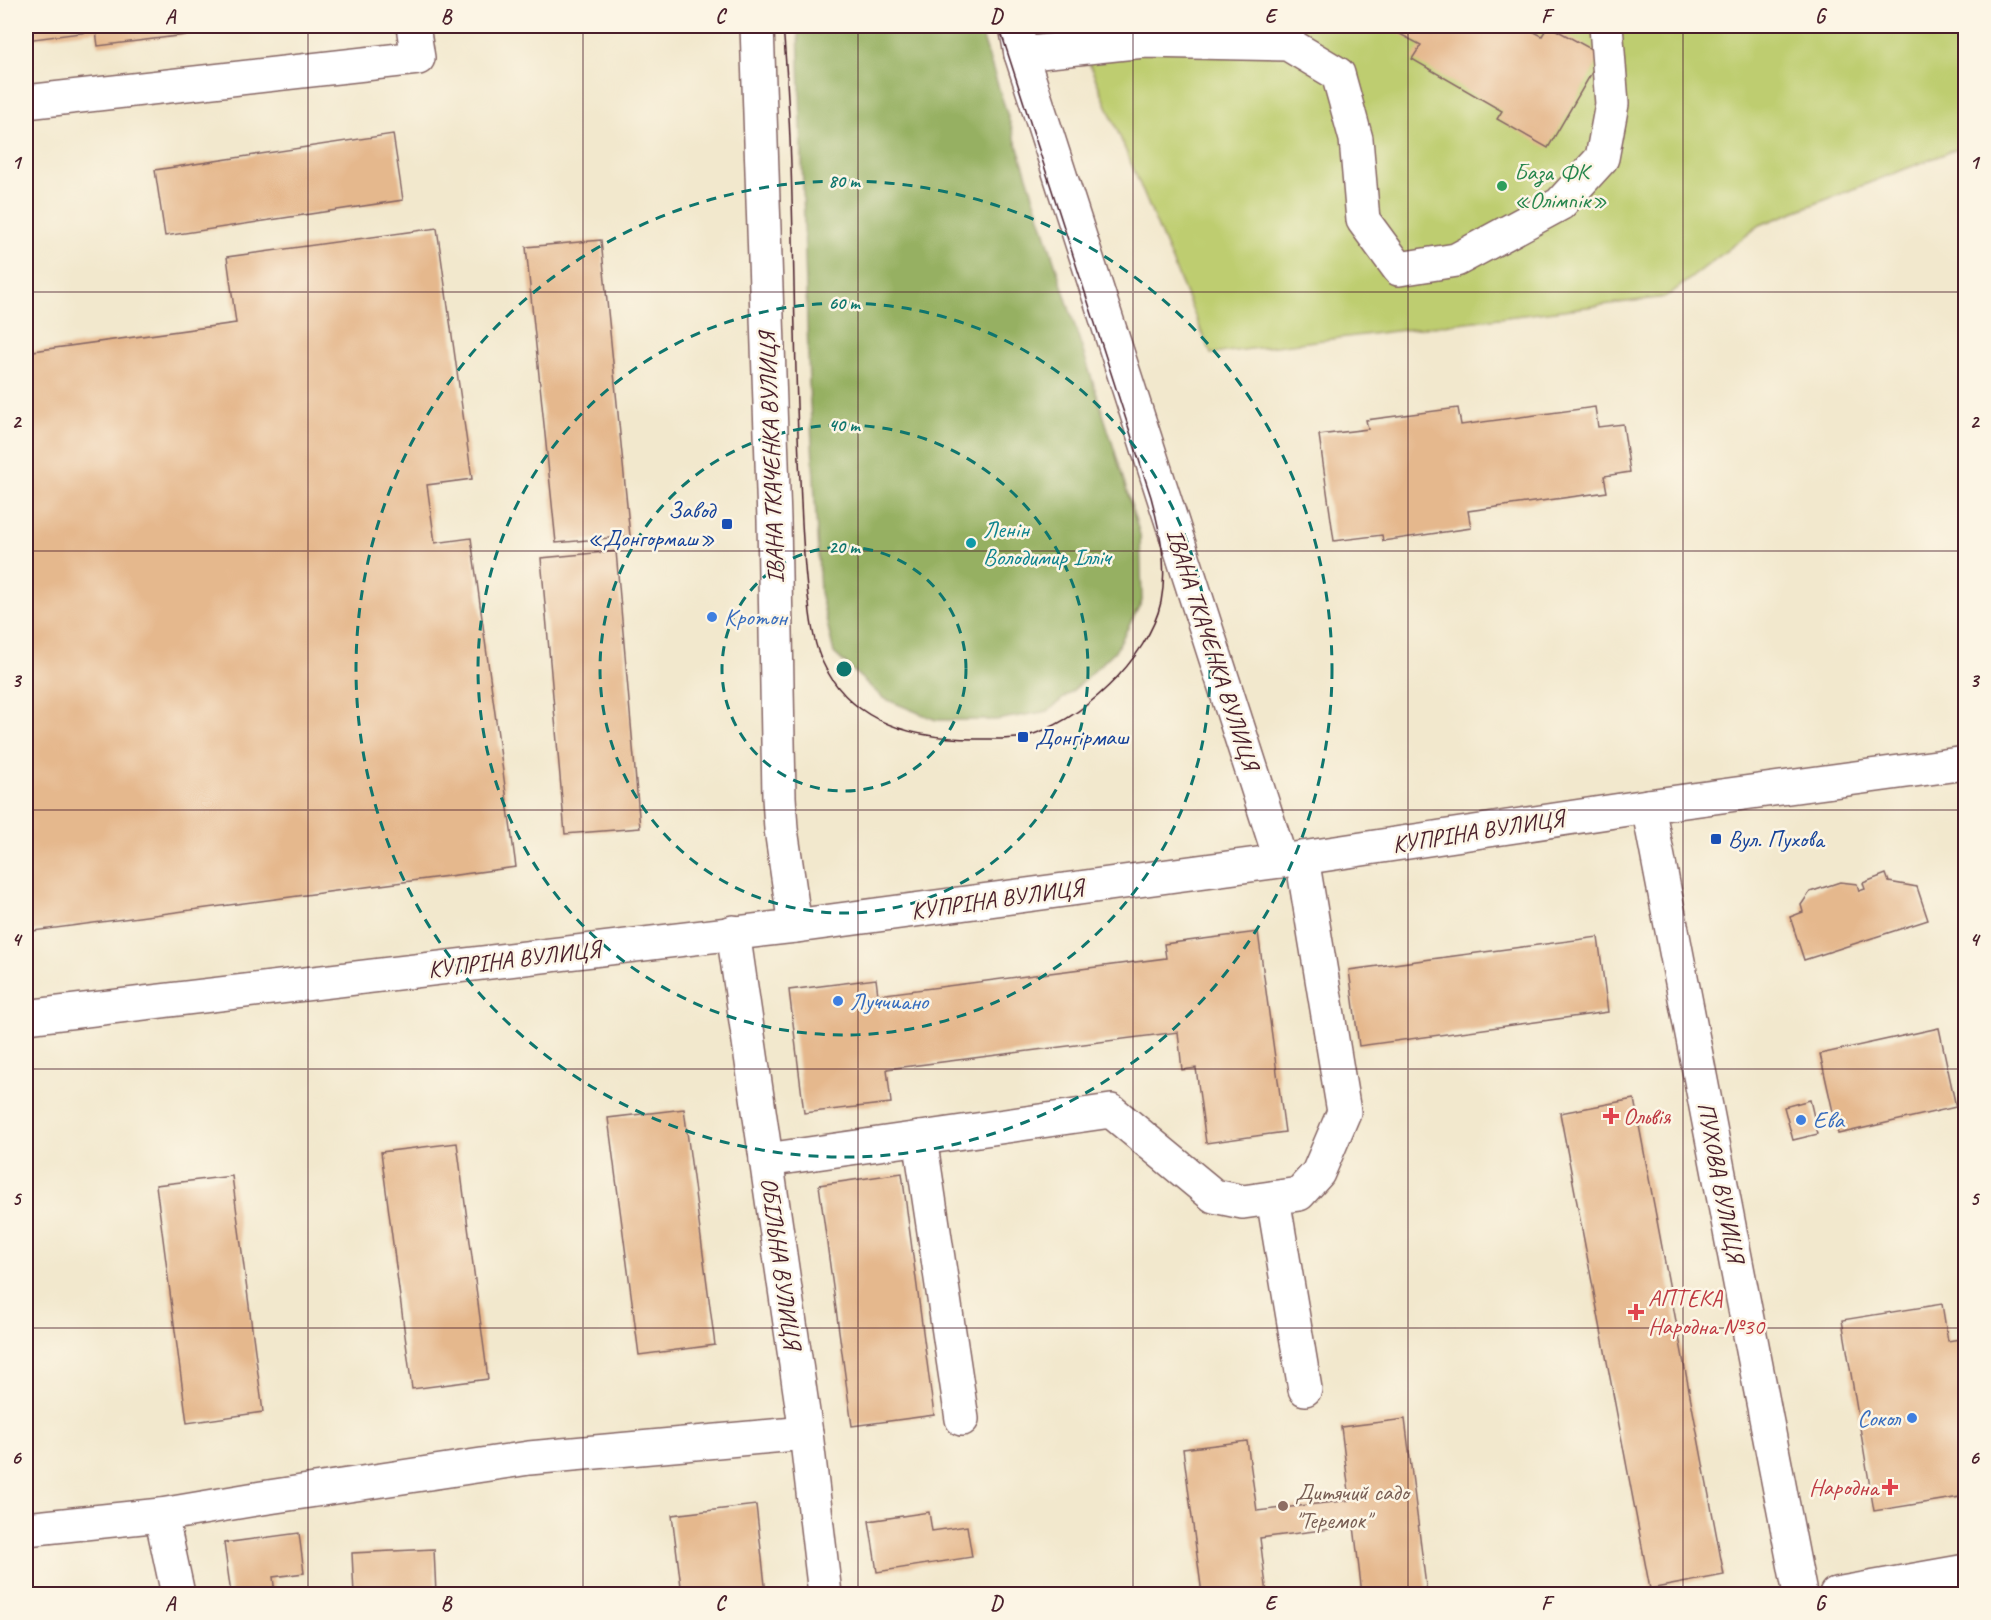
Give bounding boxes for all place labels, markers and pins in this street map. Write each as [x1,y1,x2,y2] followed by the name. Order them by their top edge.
[1514,157,1607,215] place label: База ФК «Олімпік»
[1495,179,1509,193] marker: База ФК «Олімпік»
[587,495,717,553] place label: Завод «Донгормаш»
[983,514,1114,572] place label: Ленін Володимир Ілліч
[720,517,734,531] marker: Завод «Донгормаш»
[964,536,978,550] marker: Ленін Володимир Ілліч
[724,602,789,632] place label: Кротон
[705,610,719,624] marker: Кротон
[834,659,854,679] centre of rings
[1035,722,1129,752] place label: Донгірмаш
[1016,730,1030,744] marker: Донгірмаш
[1728,824,1826,854] place label: Вул. Пухова
[1709,832,1723,846] marker: Вул. Пухова
[850,986,930,1016] place label: Луччиано
[831,994,845,1008] marker: Луччиано
[1623,1101,1672,1131] place label: Ольвія
[1813,1105,1845,1135] place label: Ева
[1604,1109,1618,1123] marker: Ольвія
[1794,1113,1808,1127] marker: Ева
[1648,1283,1766,1341] place label: АПТЕКА Народна №30
[1629,1305,1643,1319] marker: АПТЕКА Народна №30
[1857,1403,1902,1433] place label: Сокол
[1905,1411,1919,1425] marker: Сокол
[1809,1472,1880,1502] place label: Народна
[1295,1477,1411,1535] place label: Дитячий садо "Теремок"
[1883,1480,1897,1494] marker: Народна
[1276,1499,1290,1513] marker: Дитячий садо "Теремок"

